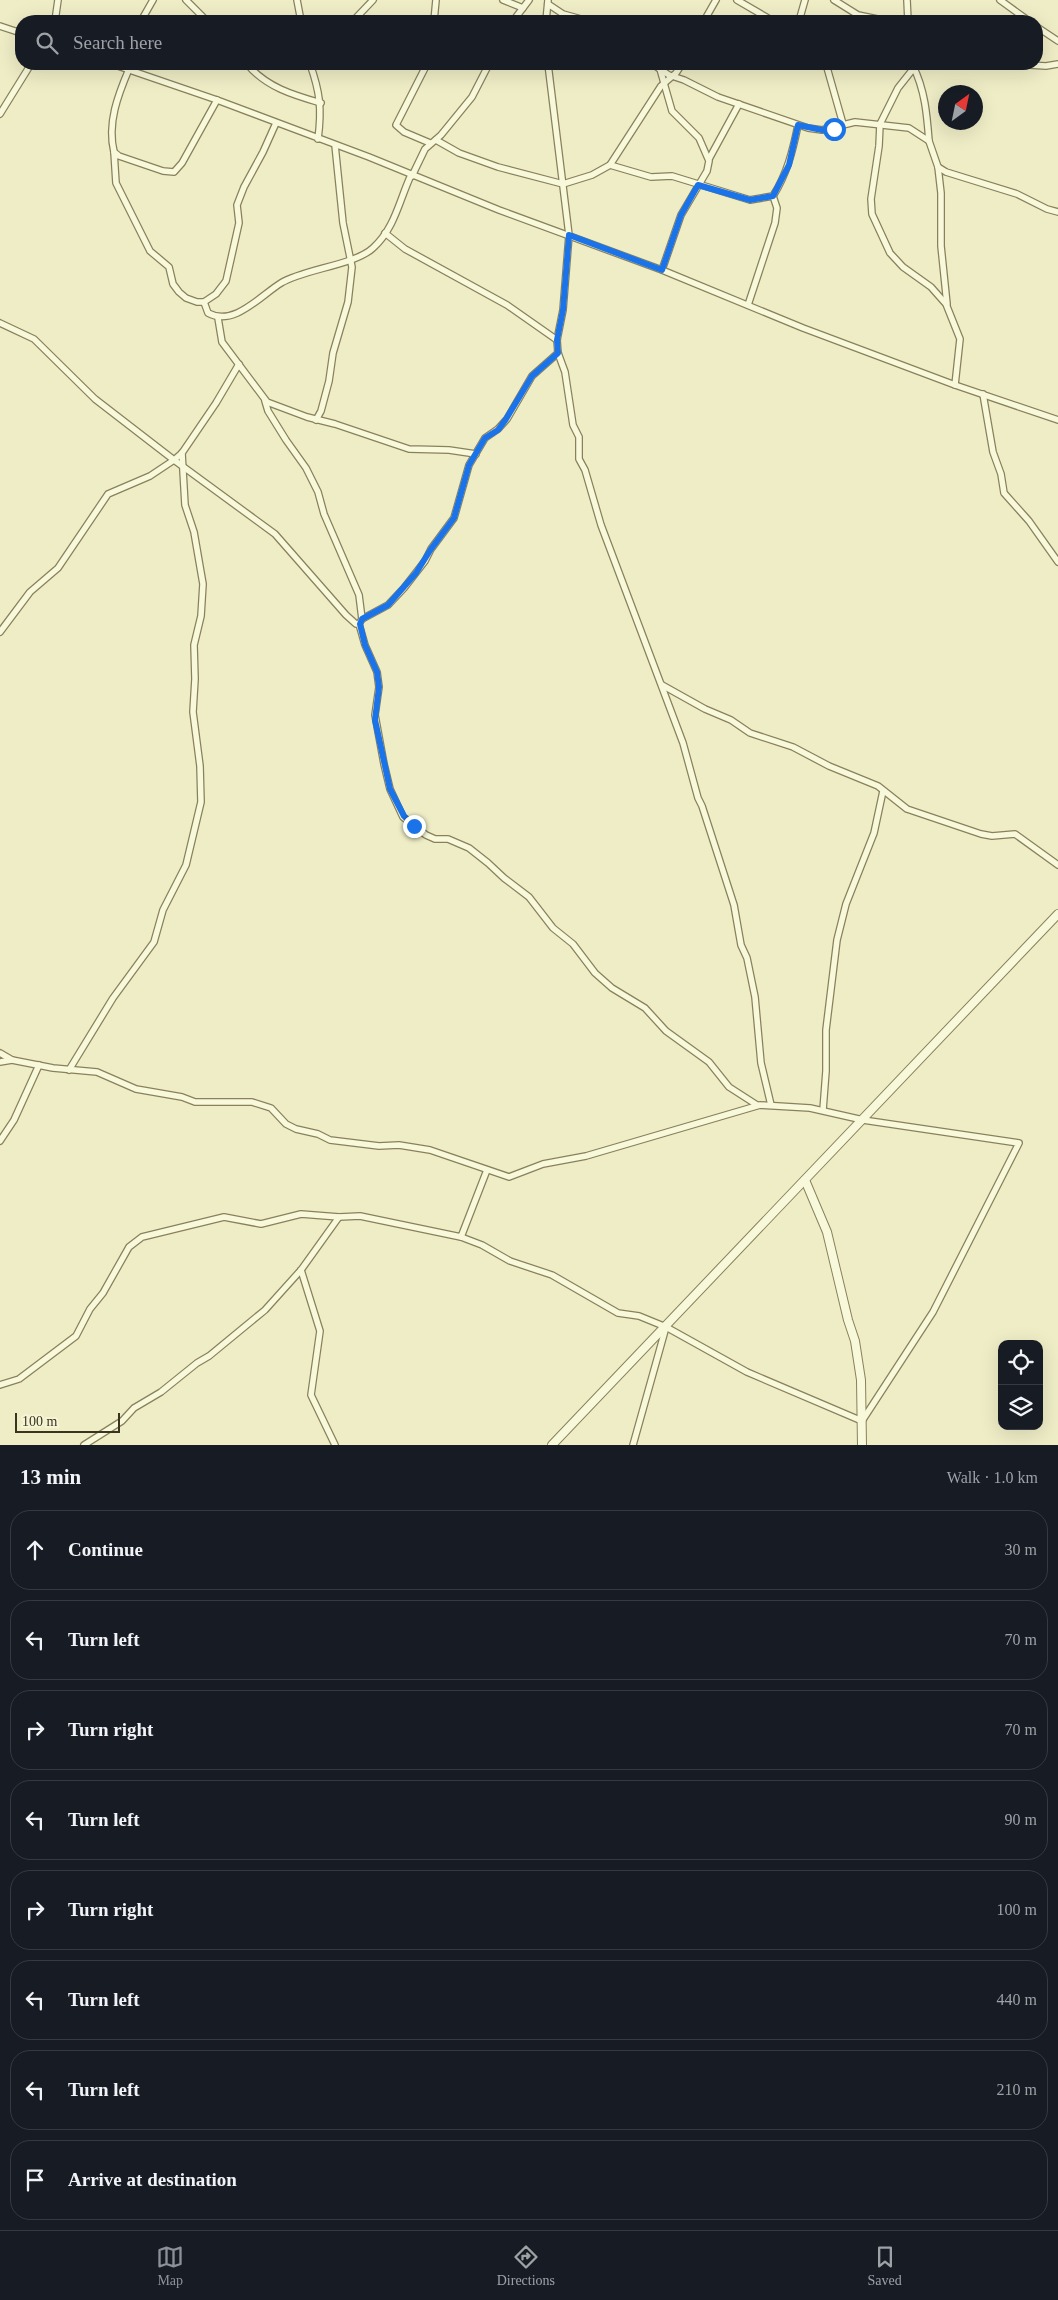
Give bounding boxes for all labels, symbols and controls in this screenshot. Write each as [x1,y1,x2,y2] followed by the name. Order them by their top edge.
[15,15,1043,70] search box
[33,29,61,57] icon: search
[73,32,162,53] text: Search here
[938,85,983,130] north arrow
[823,118,846,141] route start
[403,815,426,838] route end
[998,1340,1043,1430] map controls
[998,1340,1043,1385] button: locate
[998,1385,1043,1430] button: layers
[15,1410,120,1433] scale bar
[22,1414,57,1429] text: 100 m
[20,1465,81,1489] text: 13 min
[947,1469,1038,1486] text: Walk · 1.0 km
[21,1536,49,1564] icon: ahead
[68,1539,143,1560] text: Continue
[1005,1541,1037,1558] text: 30 m
[21,1626,49,1654] icon: left
[68,1629,140,1650] text: Turn left
[1005,1631,1037,1648] text: 70 m
[21,1716,49,1744] icon: right
[68,1719,153,1740] text: Turn right
[1005,1721,1037,1738] text: 70 m
[21,1806,49,1834] icon: left
[68,1809,140,1830] text: Turn left
[1005,1811,1037,1828] text: 90 m
[21,1896,49,1924] icon: right
[68,1899,153,1920] text: Turn right
[997,1901,1037,1918] text: 100 m
[21,1986,49,2014] icon: left
[68,1989,140,2010] text: Turn left
[997,1991,1037,2008] text: 440 m
[21,2076,49,2104] icon: left
[68,2079,140,2100] text: Turn left
[997,2081,1037,2098] text: 210 m
[21,2166,49,2194] icon: arrive
[68,2169,237,2190] text: Arrive at destination
[156,2243,184,2289] tab: Map
[497,2243,555,2289] tab: Directions
[868,2243,902,2289] tab: Saved

